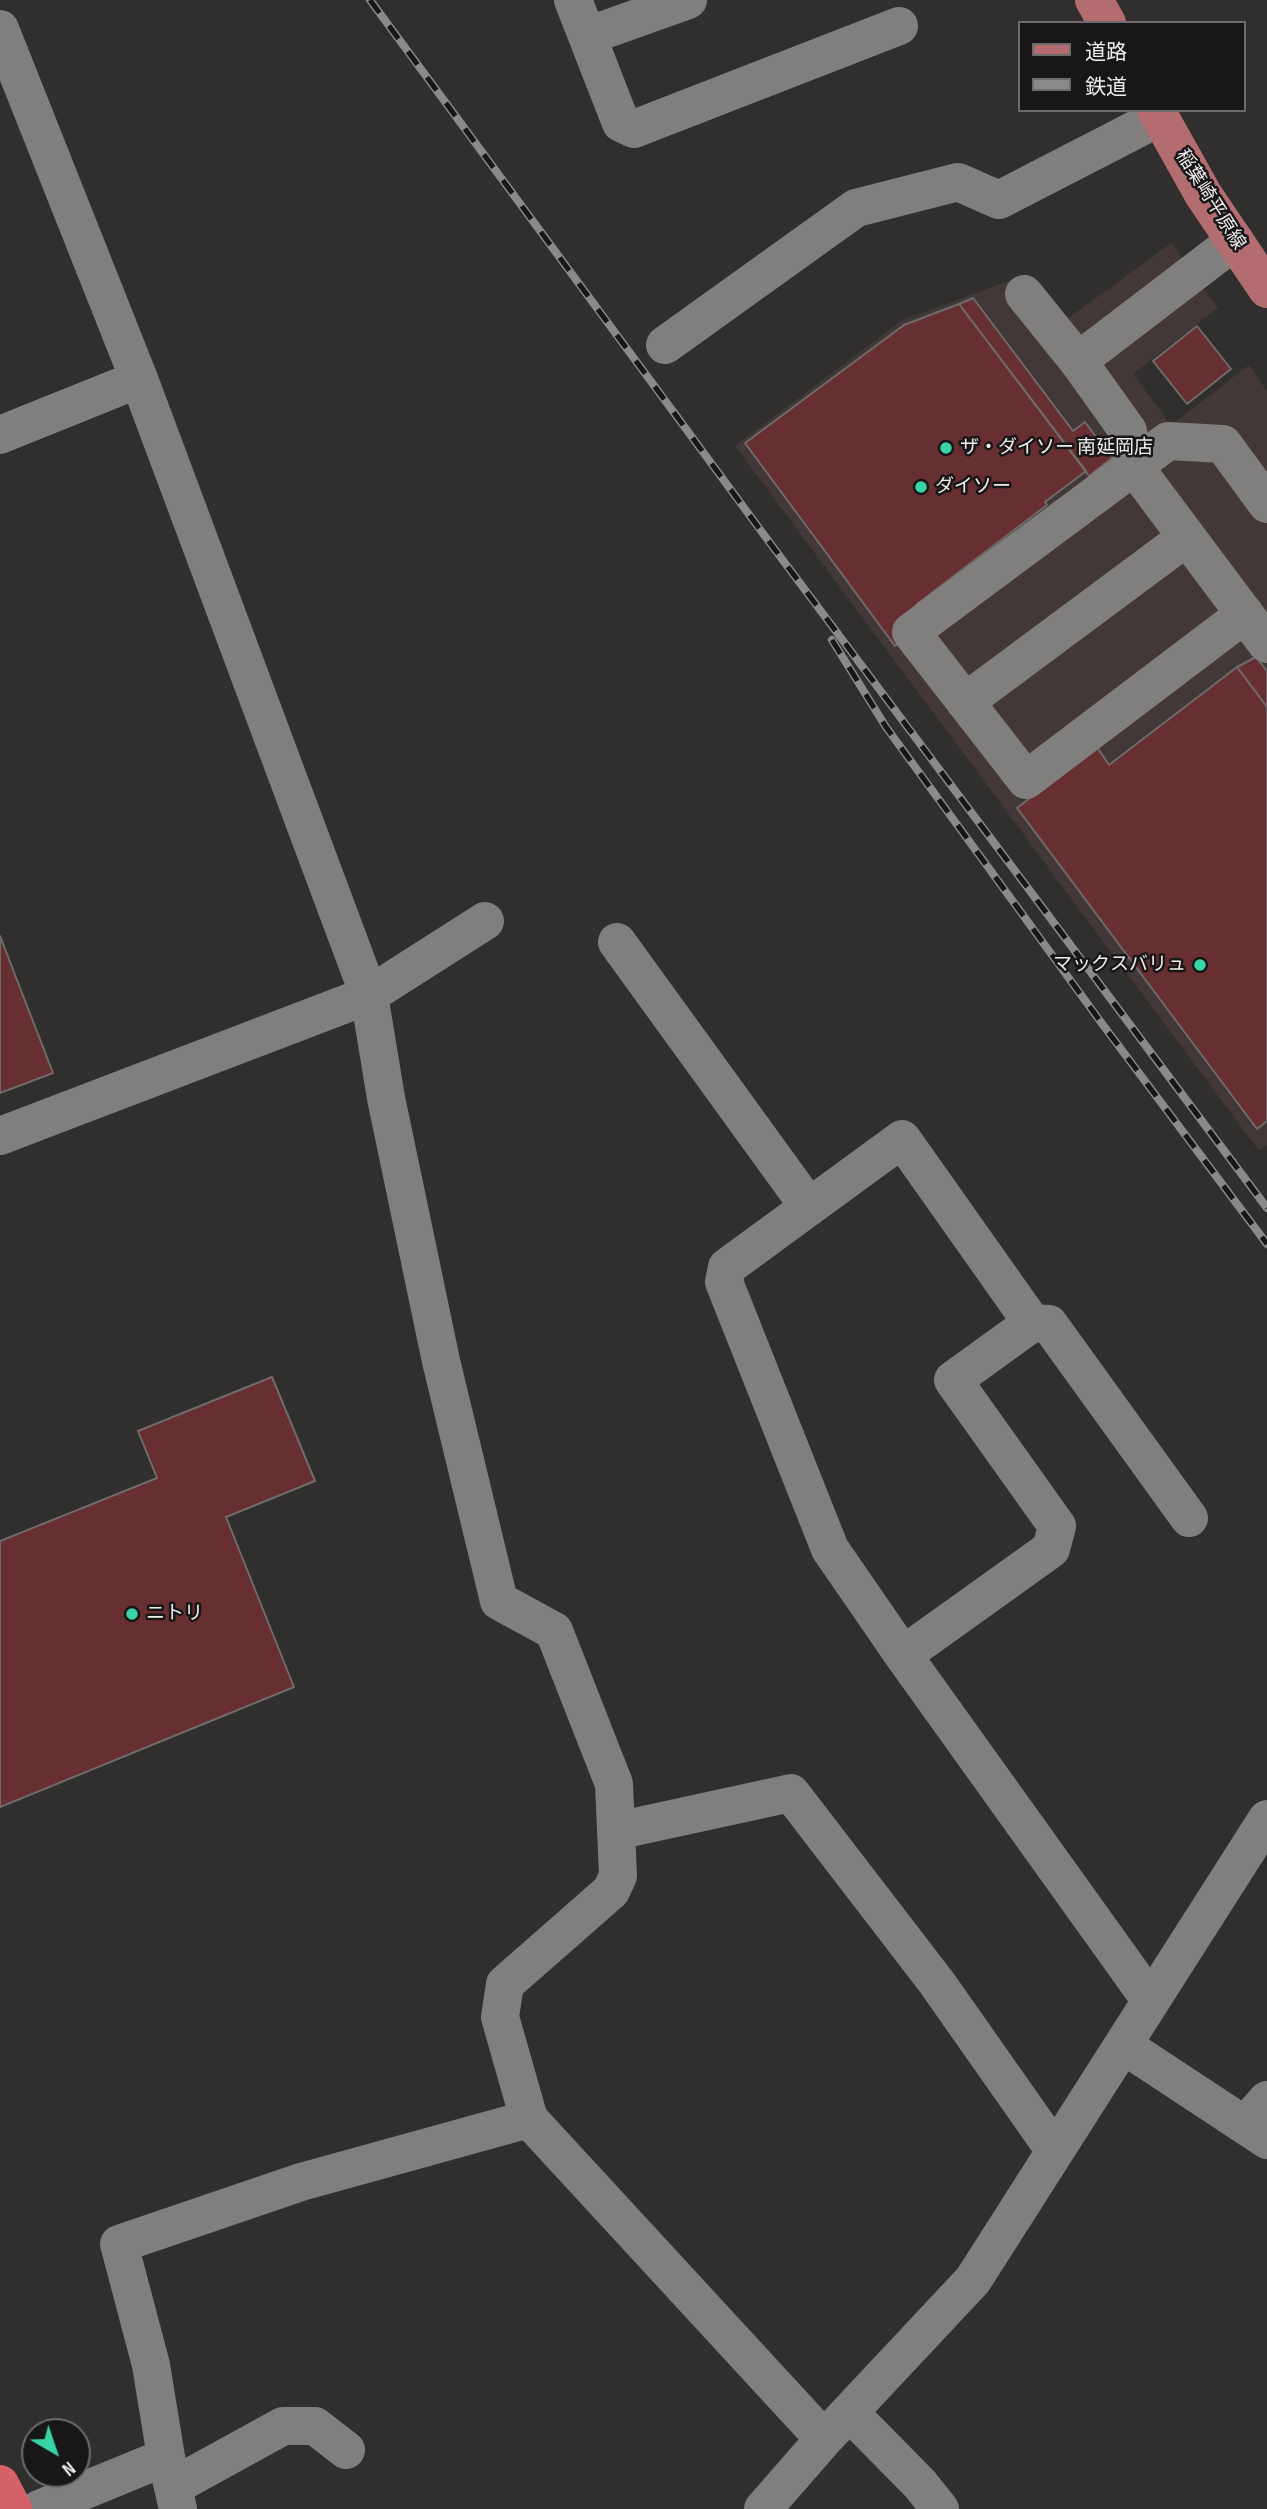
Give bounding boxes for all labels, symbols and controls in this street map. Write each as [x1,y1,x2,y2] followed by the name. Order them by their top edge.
[1018,21,1246,112] legend
[1085,40,1127,65] text: 道路
[1085,75,1127,100] text: 鉄道
[1170,146,1250,254] street label: 稲葉崎平原線
[960,437,1153,459] place label: ザ・ダイソー 南延岡店
[938,440,954,456] marker: ザ・ダイソー 南延岡店
[935,476,1011,498] place label: ダイソー
[913,479,929,495] marker: ダイソー
[1053,954,1186,976] place label: マックスバリュ
[1192,957,1208,973] marker: マックスバリュ
[146,1603,203,1625] place label: ニトリ
[124,1606,140,1622] marker: ニトリ
[21,2418,91,2488] north arrow
[57,2456,79,2480] text: N

